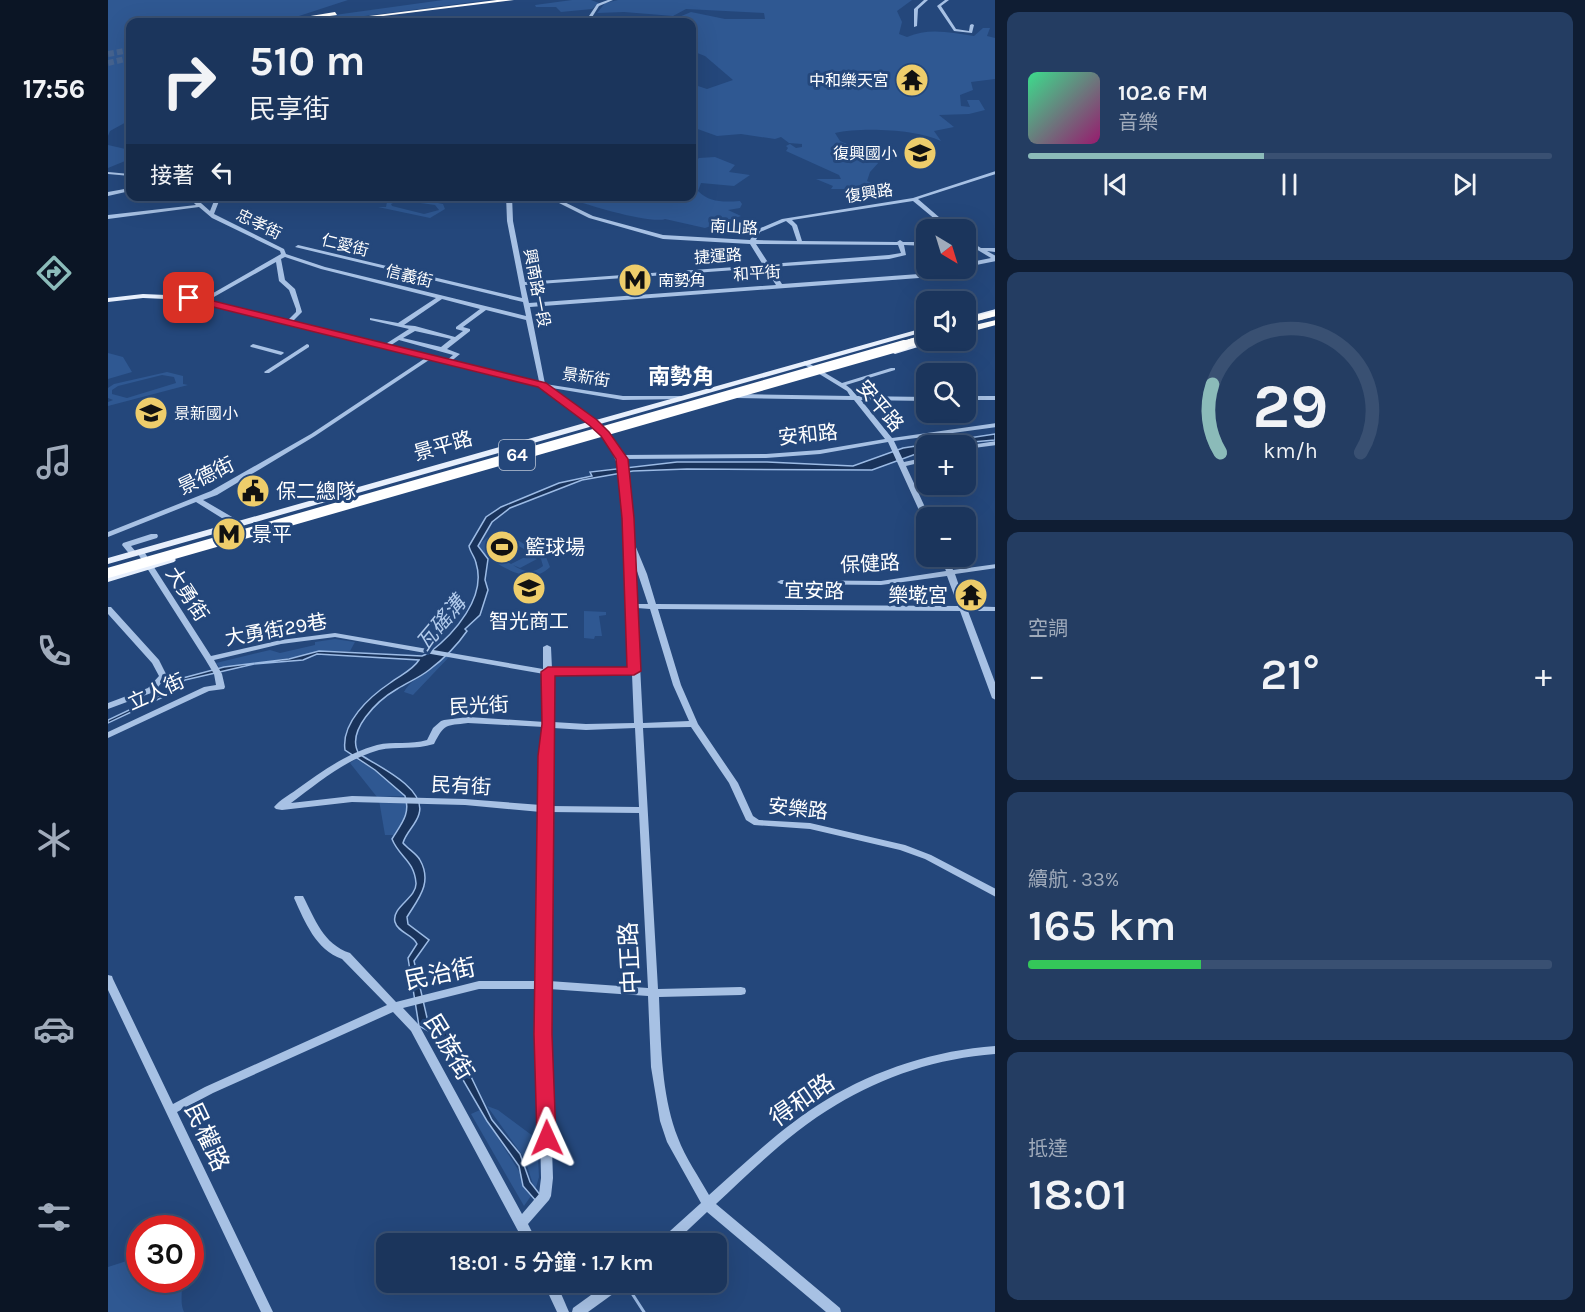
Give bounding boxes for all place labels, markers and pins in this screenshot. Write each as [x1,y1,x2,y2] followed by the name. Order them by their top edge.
[894,62,930,98] temple icon: 中和樂天宮
[809,71,889,90] place label: 中和樂天宮
[902,135,938,171] school or university icon: 復興國小
[833,144,897,163] place label: 復興國小
[617,262,653,298] metro station icon: 南勢角
[658,271,706,290] place label: 南勢角
[163,272,214,323] pin
[133,395,169,431] school or university icon: 景新國小
[174,404,238,423] place label: 景新國小
[235,473,271,509] public building icon: 保二總隊
[276,480,356,503] place label: 保二總隊
[211,516,247,552] metro station icon: 景平
[252,523,292,546] place label: 景平
[484,529,520,565] sports icon: 籃球場
[525,536,585,559] place label: 籃球場
[511,570,547,606] school or university icon: 智光商工
[953,577,989,613] temple icon: 樂墘宮
[888,584,948,607] place label: 樂墘宮
[489,610,569,633] place label: 智光商工

